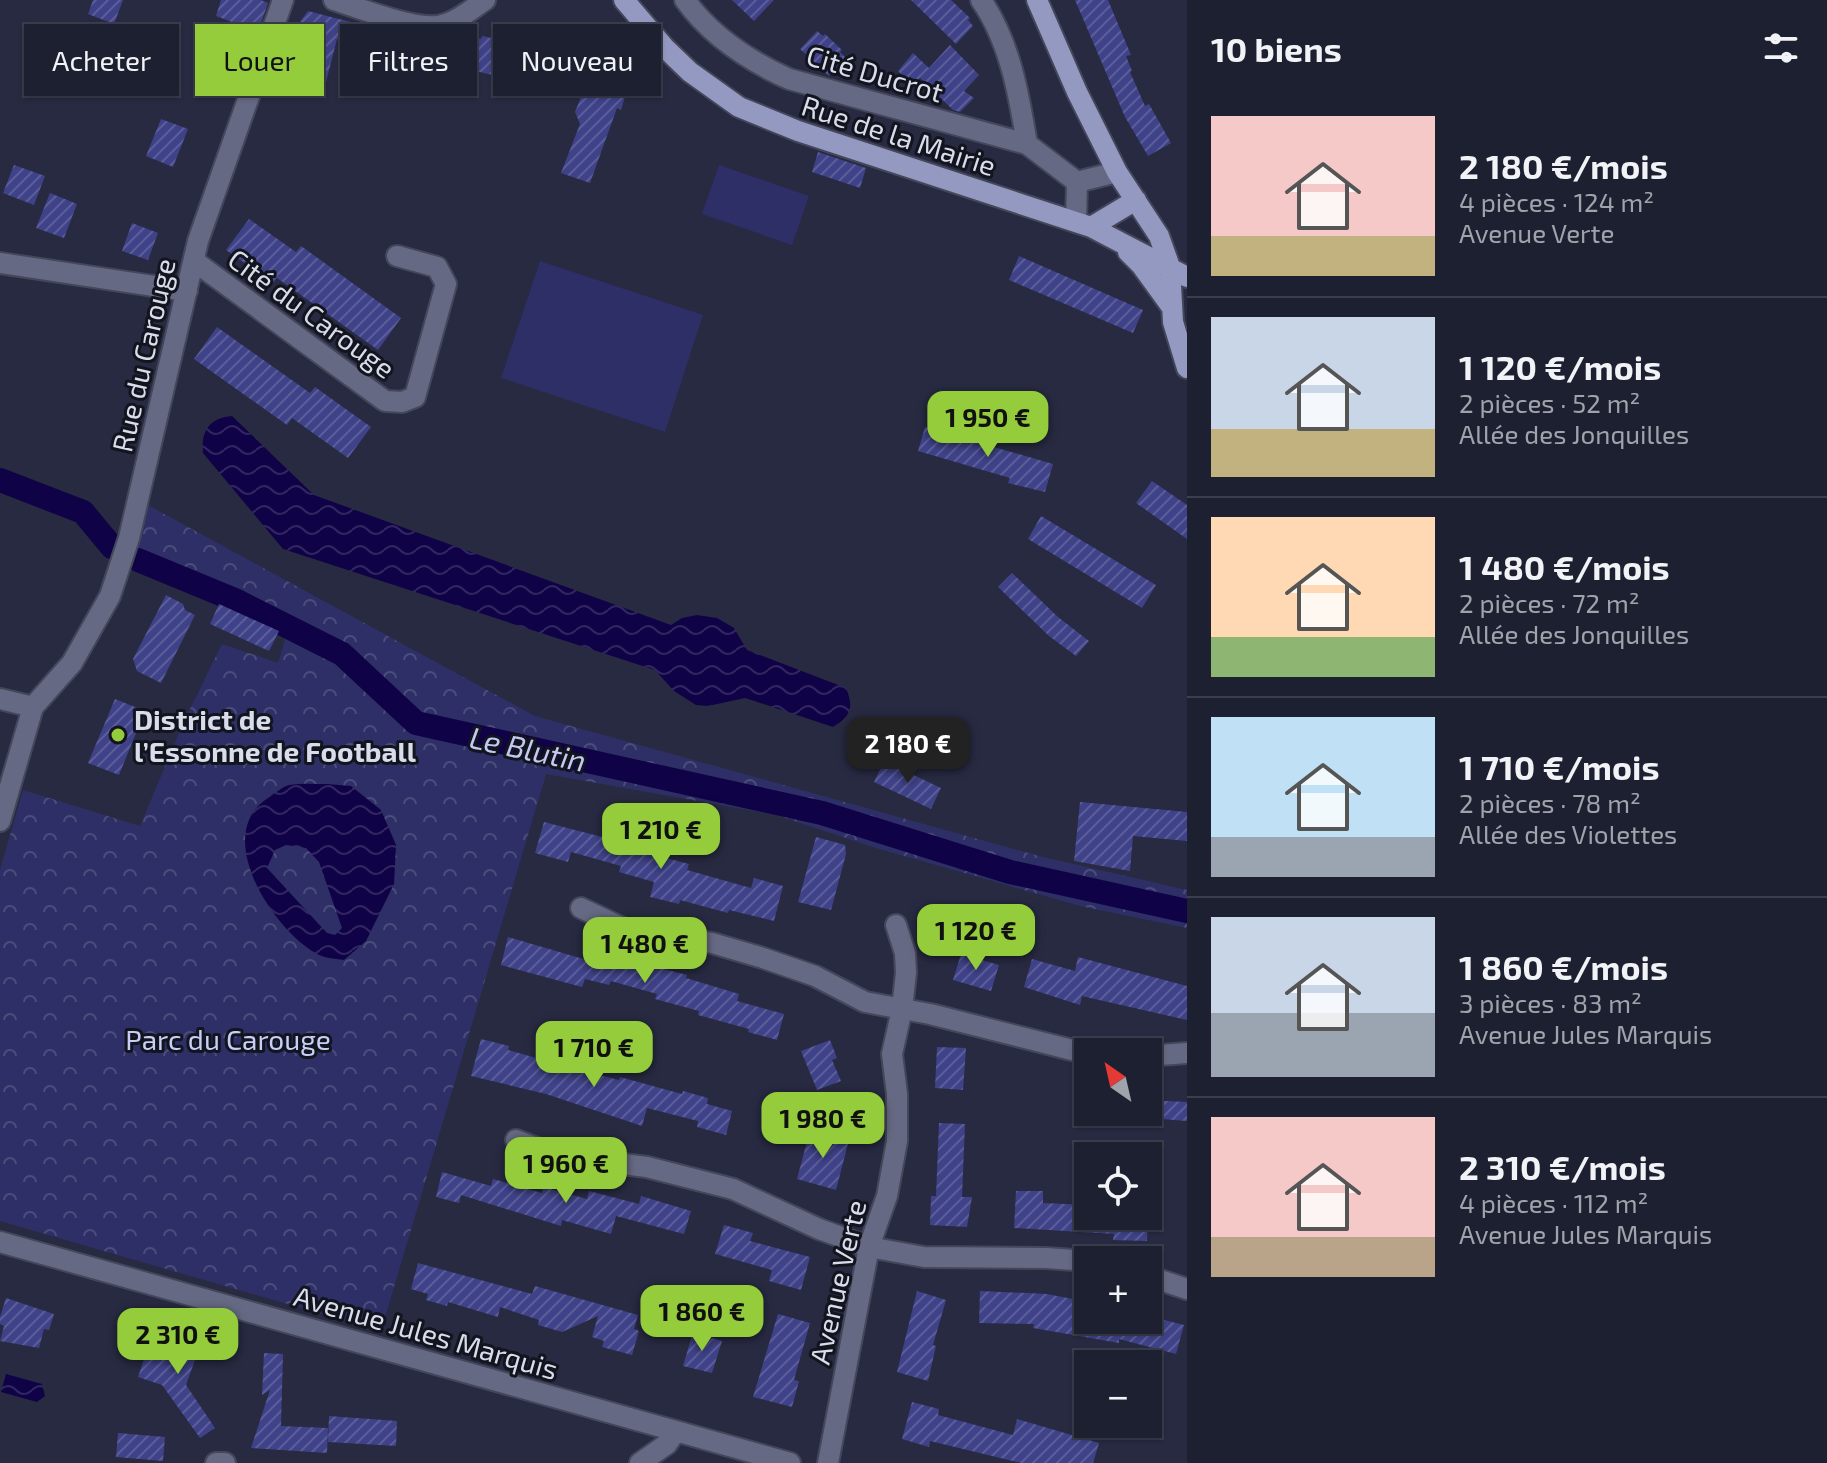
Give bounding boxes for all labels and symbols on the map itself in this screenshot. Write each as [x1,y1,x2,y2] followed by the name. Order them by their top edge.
[803,37,947,109] street label: Cité Ducrot
[798,88,1000,182] street label: Rue de la Mairie
[222,241,402,385] street label: Cité du Carouge
[104,255,182,455] street label: Rue du Carouge
[914,391,1062,459] pin: 1 950 €
[134,702,417,768] place label: District de l’Essonne de Football
[834,717,982,785] pin: 2 180 €
[466,718,590,778] water label: Le Blutin
[109,726,127,744] marker: District de l’Essonne de Football
[587,803,735,871] pin: 1 210 €
[902,904,1050,972] pin: 1 120 €
[571,917,719,985] pin: 1 480 €
[520,1021,668,1089] pin: 1 710 €
[125,1022,331,1056] park label: Parc du Carouge
[1074,1038,1162,1126] north arrow
[749,1092,897,1160] pin: 1 980 €
[492,1137,640,1205] pin: 1 960 €
[802,1197,872,1367] street label: Avenue Verte
[290,1278,562,1386] street label: Avenue Jules Marquis
[628,1285,776,1353] pin: 1 860 €
[104,1308,252,1376] pin: 2 310 €

